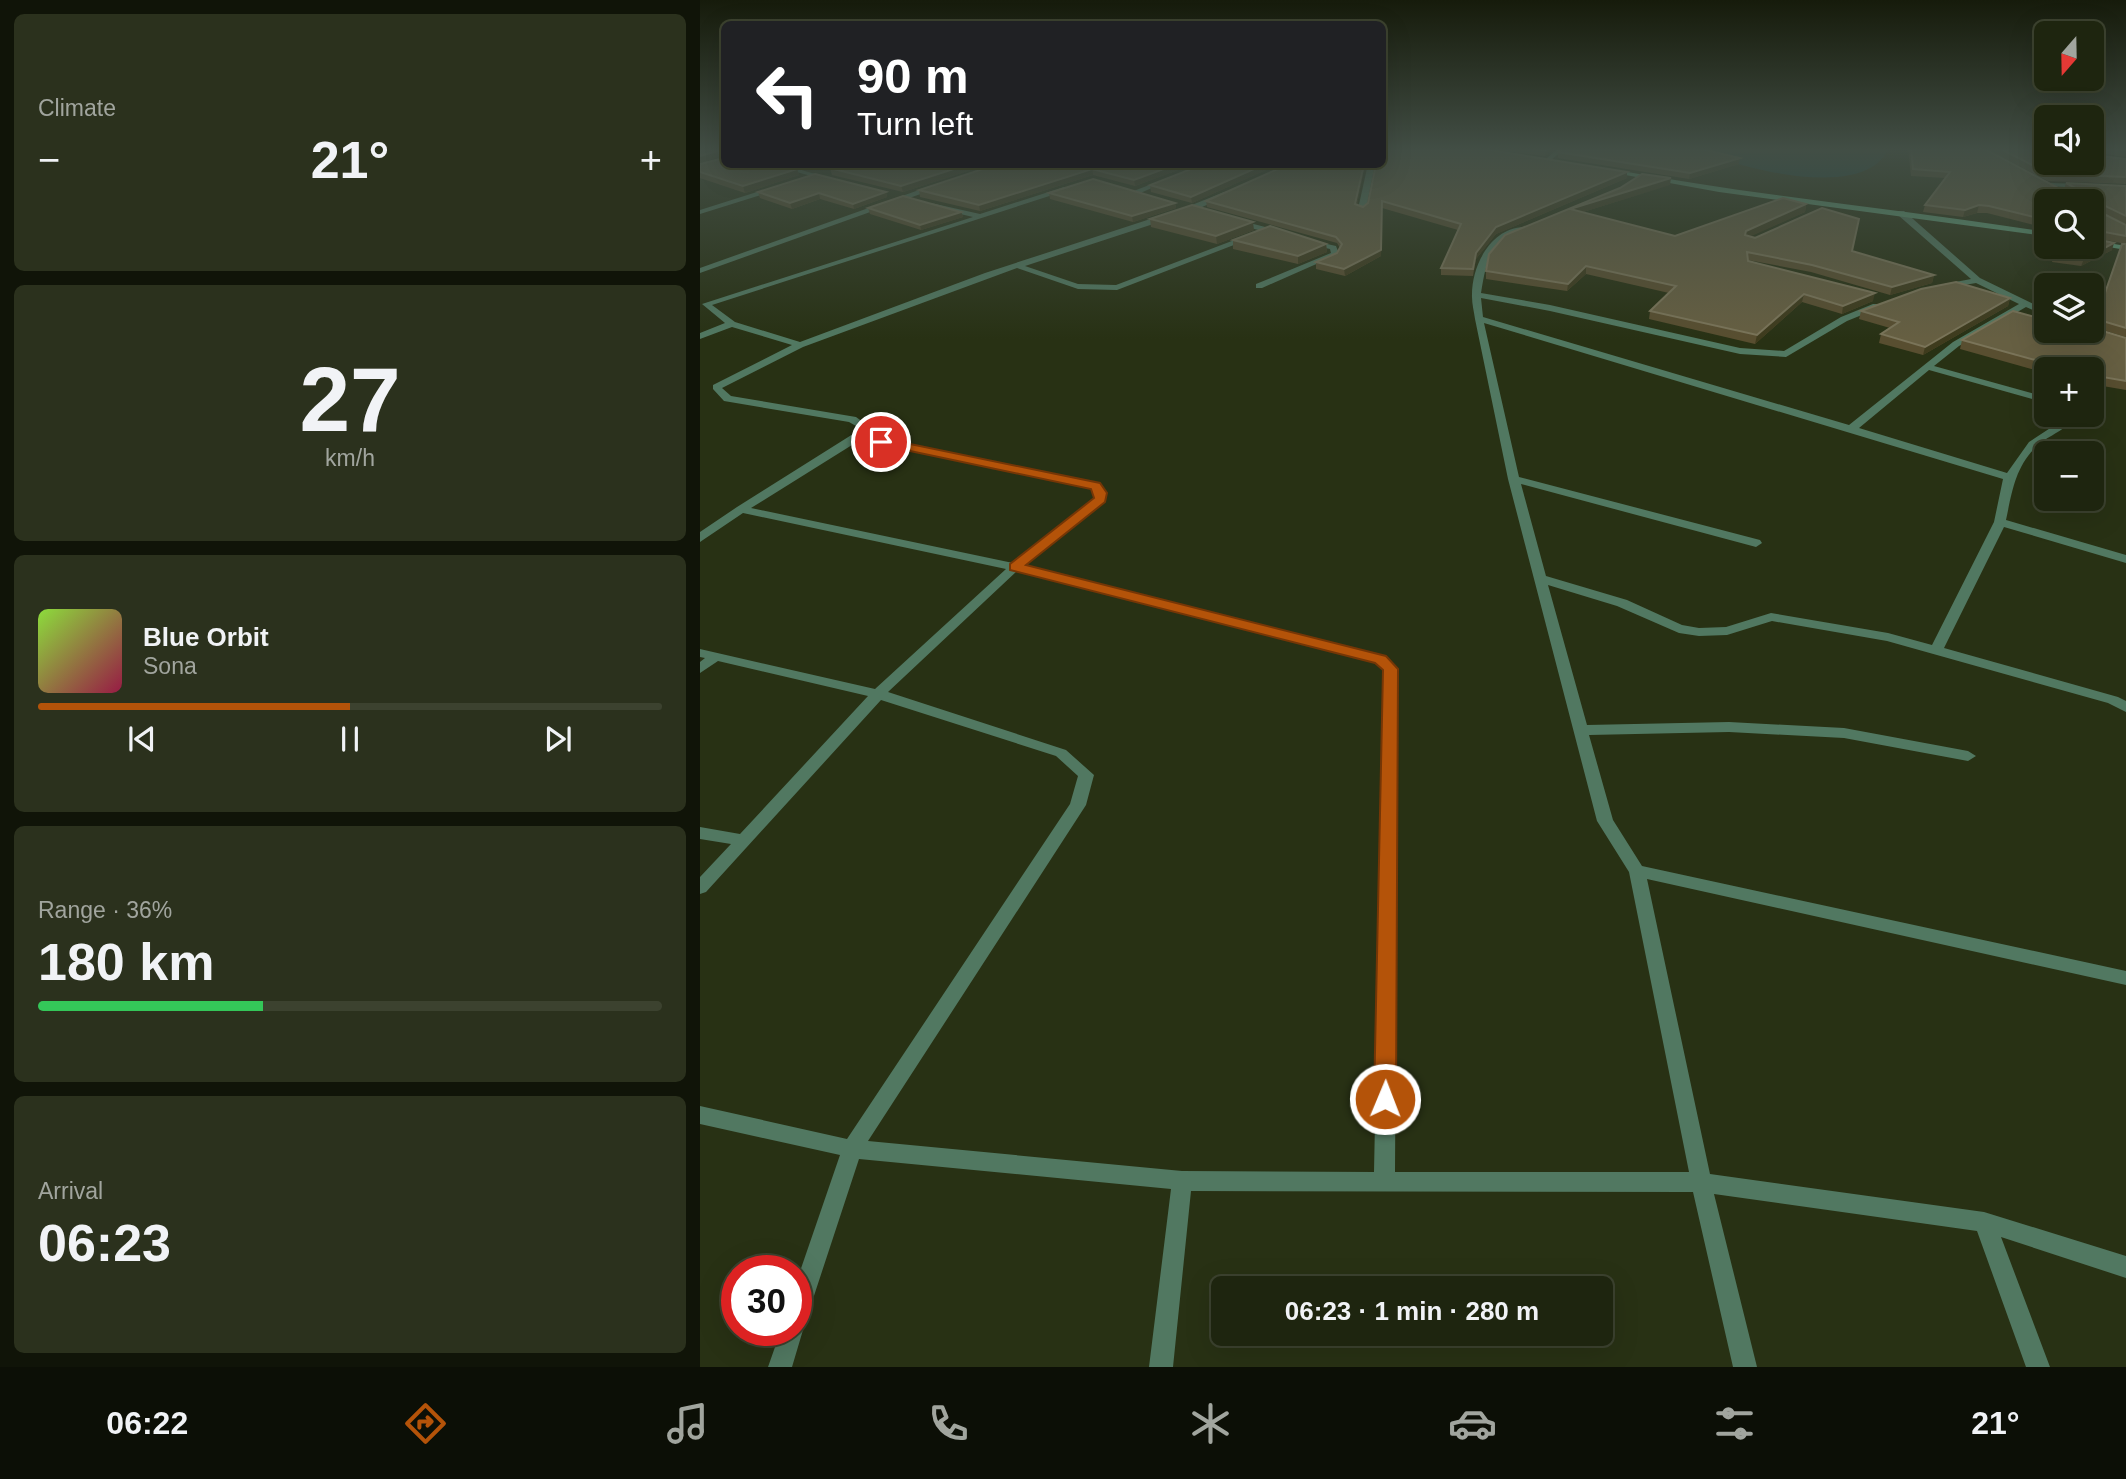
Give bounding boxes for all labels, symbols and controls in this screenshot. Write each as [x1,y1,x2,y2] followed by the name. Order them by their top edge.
[2034,21,2104,91] north arrow
[2034,21,2104,511] map controls
[742,49,833,140] icon: left
[857,49,969,103] text: 90 m
[38,95,116,121] text: Climate
[2034,105,2104,175] button: sound
[857,106,973,142] text: Turn left
[311,131,389,189] text: 21°
[38,139,60,181] text: −
[640,139,662,181] text: +
[2034,189,2104,259] button: search
[2034,273,2104,343] button: layers
[299,349,401,450] text: 27
[2034,357,2104,427] button: +
[851,412,911,472] pin
[862,423,900,461] icon: arrive
[2034,441,2104,511] button: −
[325,445,375,471] text: km/h
[143,622,269,652] text: Blue Orbit
[143,653,197,679] text: Sona
[123,720,161,758] icon: previous
[331,720,369,758] icon: pause
[539,720,577,758] icon: next
[38,897,172,923] text: Range · 36%
[38,933,214,991] text: 180 km
[1348,1062,1422,1136] position arrow
[38,1178,103,1204] text: Arrival
[38,1214,171,1272] text: 06:23
[721,1255,812,1346] speed limit sign: 30
[1285,1296,1539,1326] text: 06:23 · 1 min · 280 m
[401,1399,450,1448] icon: directions
[663,1399,712,1448] icon: music
[924,1399,973,1448] icon: phone
[1186,1399,1235,1448] icon: climate
[1448,1399,1497,1448] icon: car
[1710,1399,1759,1448] icon: filters
[106,1405,188,1441] text: 06:22
[1971,1405,2020,1441] text: 21°

